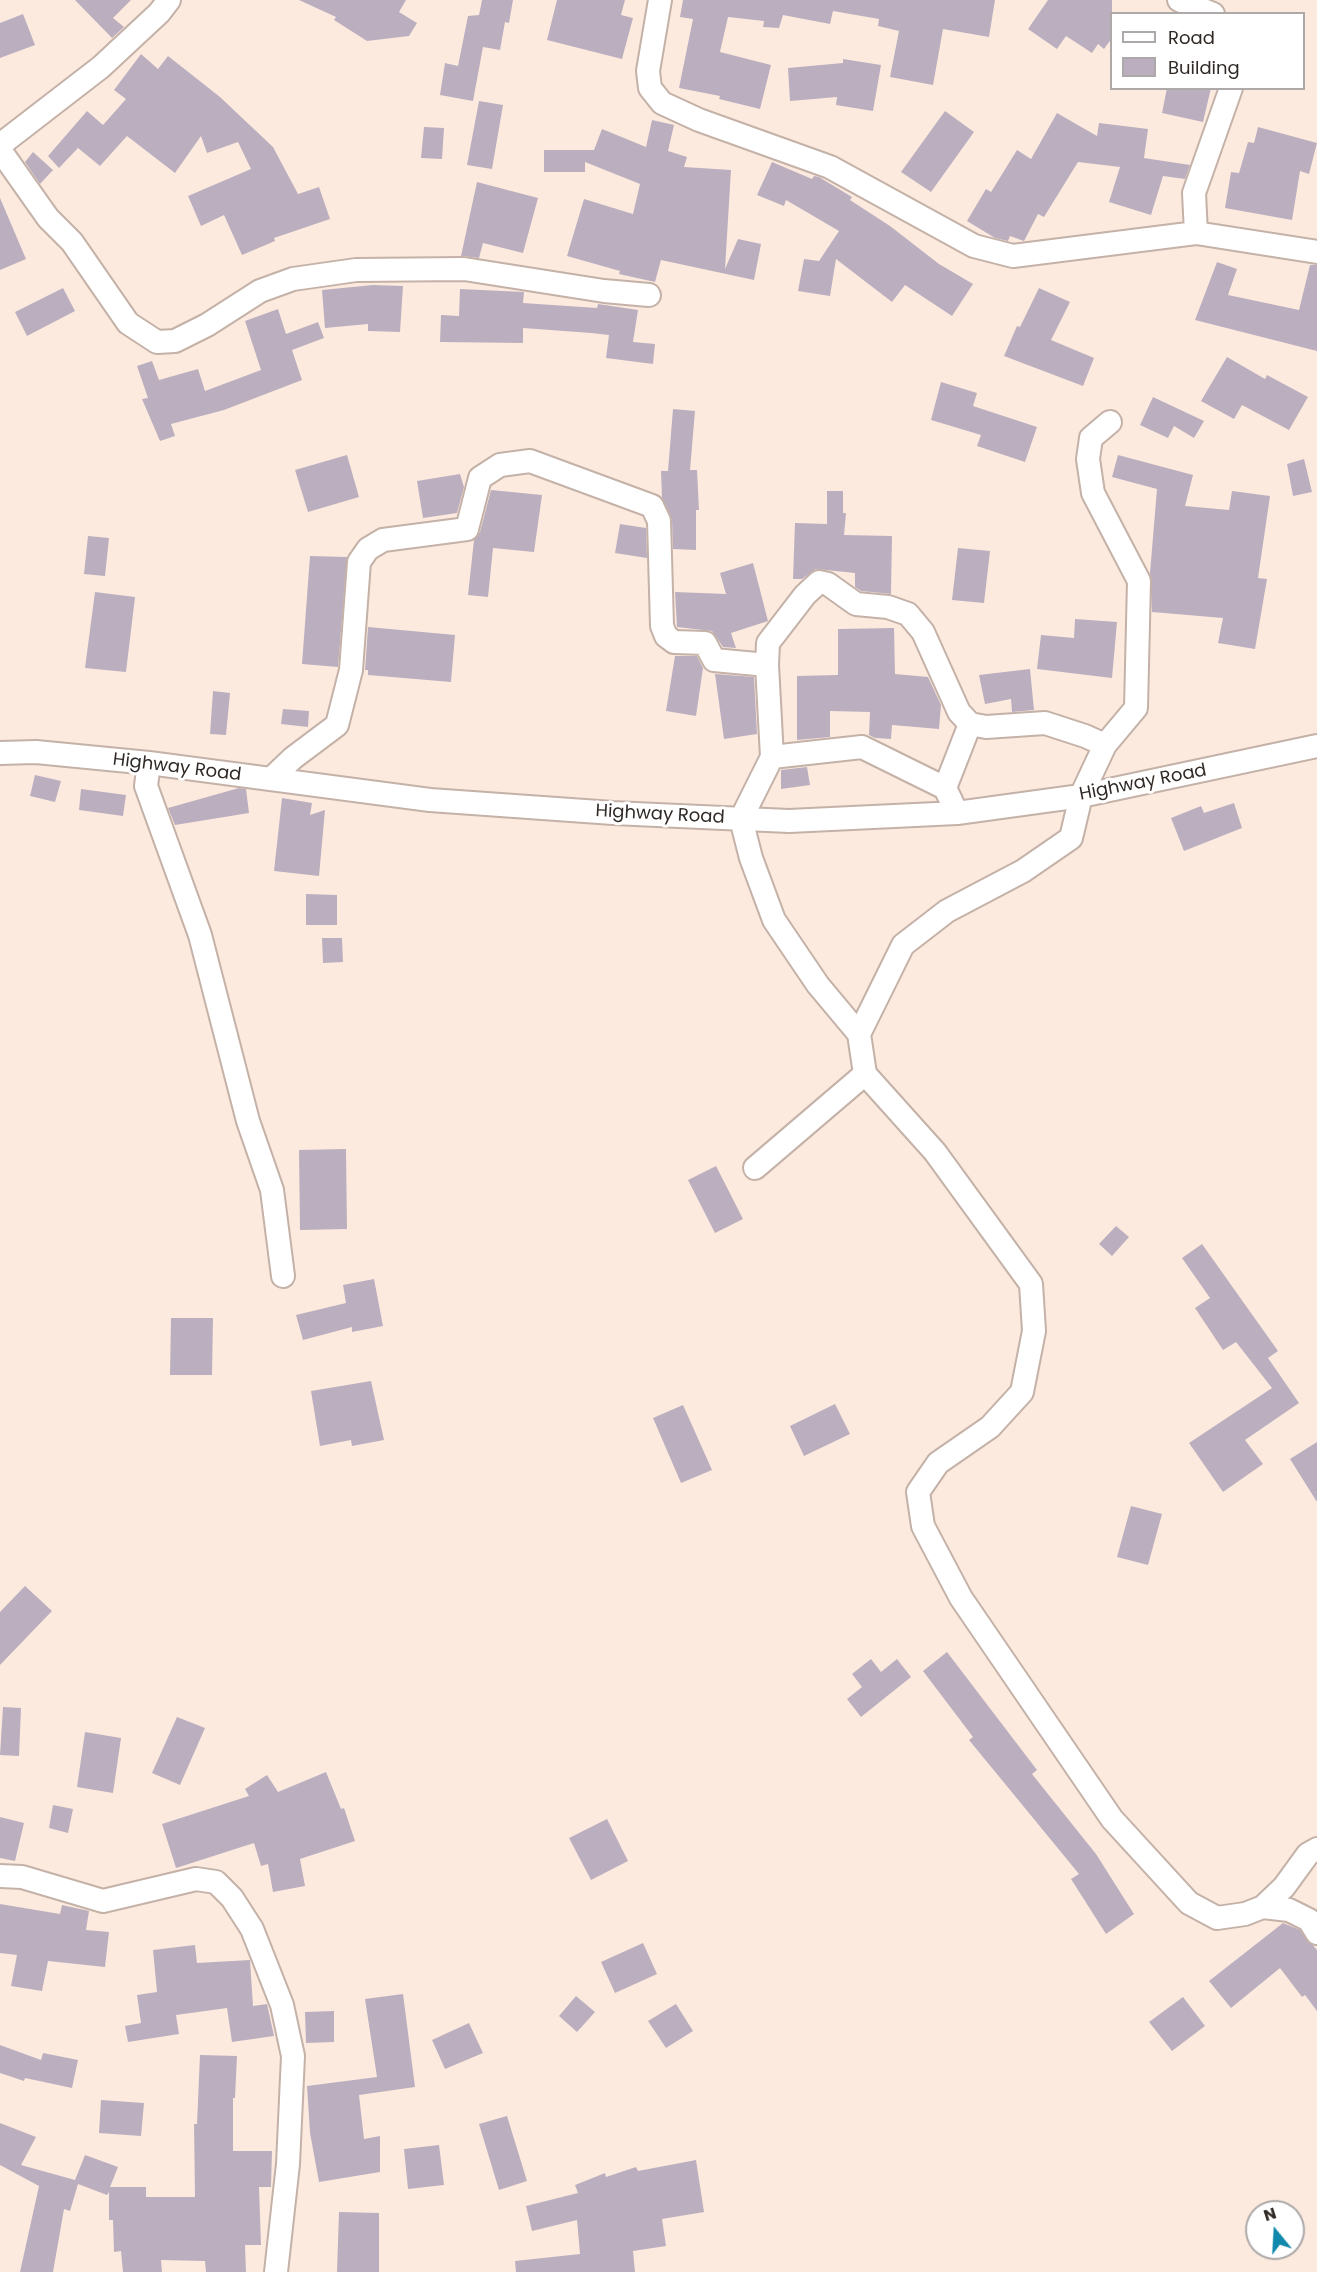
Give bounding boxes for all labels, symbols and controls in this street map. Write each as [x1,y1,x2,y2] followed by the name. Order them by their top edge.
[1110,12,1305,90] legend
[1168,25,1215,50] text: Road
[1168,55,1240,80] text: Building
[112,749,242,787] street label: Highway Road
[1078,760,1208,806] street label: Highway Road
[595,801,725,829] street label: Highway Road
[1245,2200,1305,2260] north arrow
[1261,2202,1279,2227] text: N

